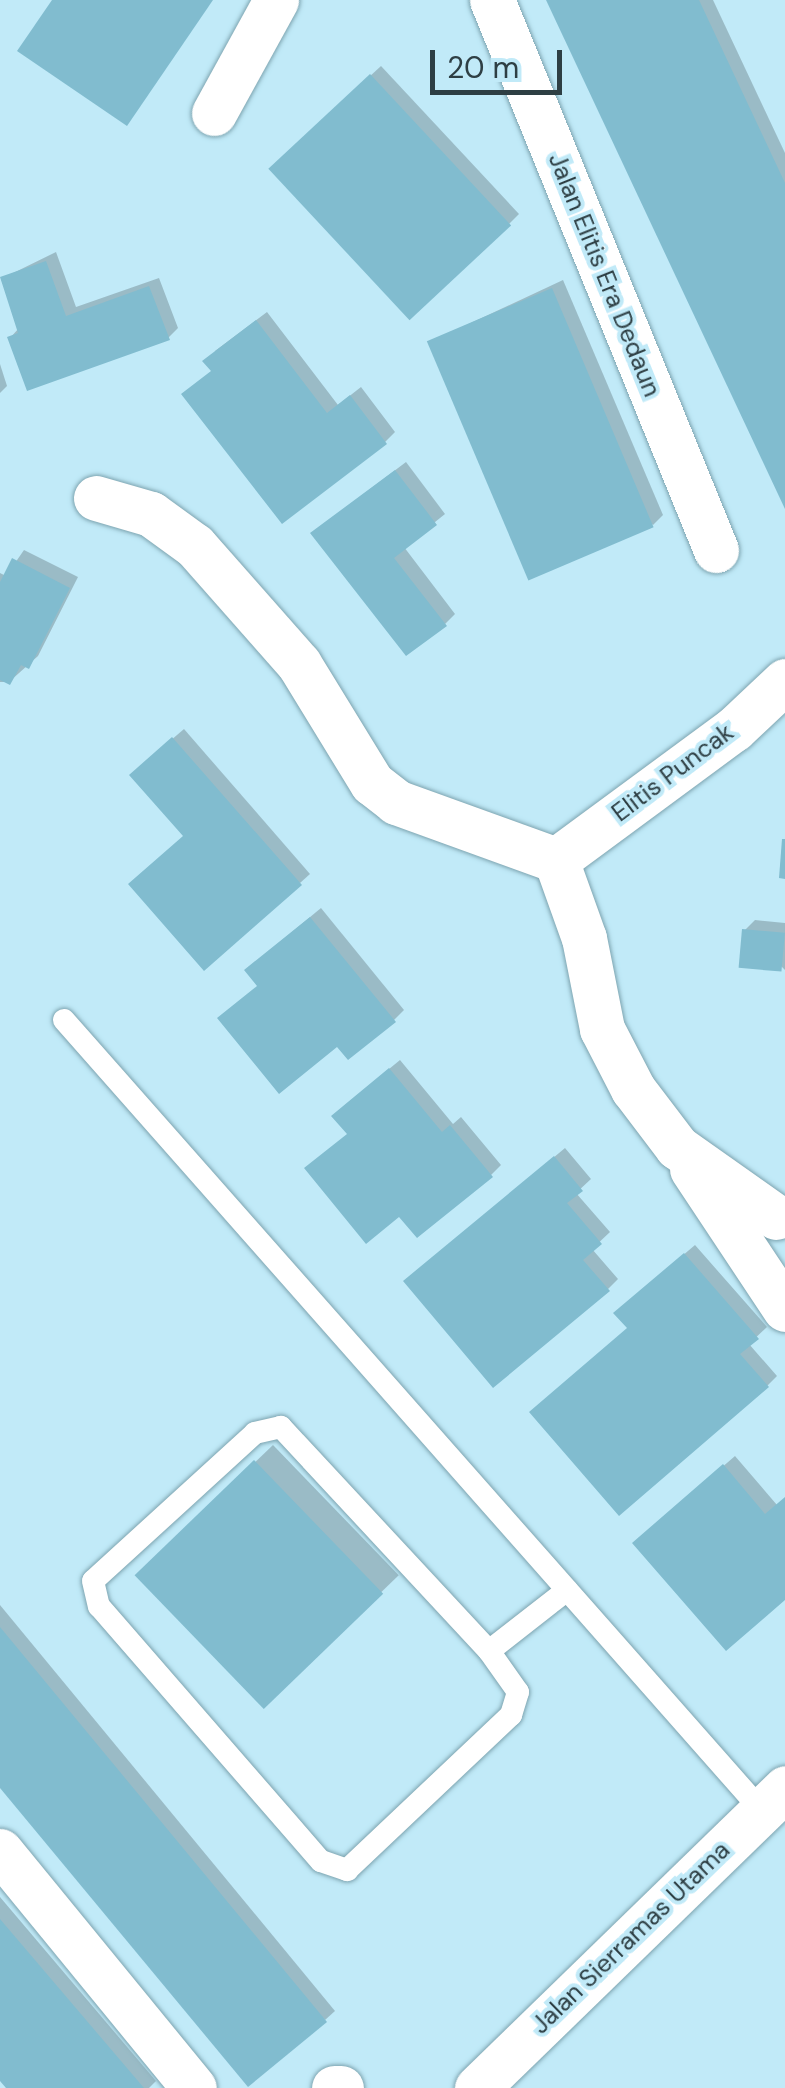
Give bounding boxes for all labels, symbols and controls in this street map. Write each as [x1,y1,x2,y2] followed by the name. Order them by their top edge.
[435,30,568,92] scale bar
[447,48,519,87] text: 20 m
[541,149,667,401] street label: Jalan Elitis Era Dedaun
[606,718,740,828] street label: Elitis Puncak
[526,1836,736,2040] street label: Jalan Sierramas Utama

